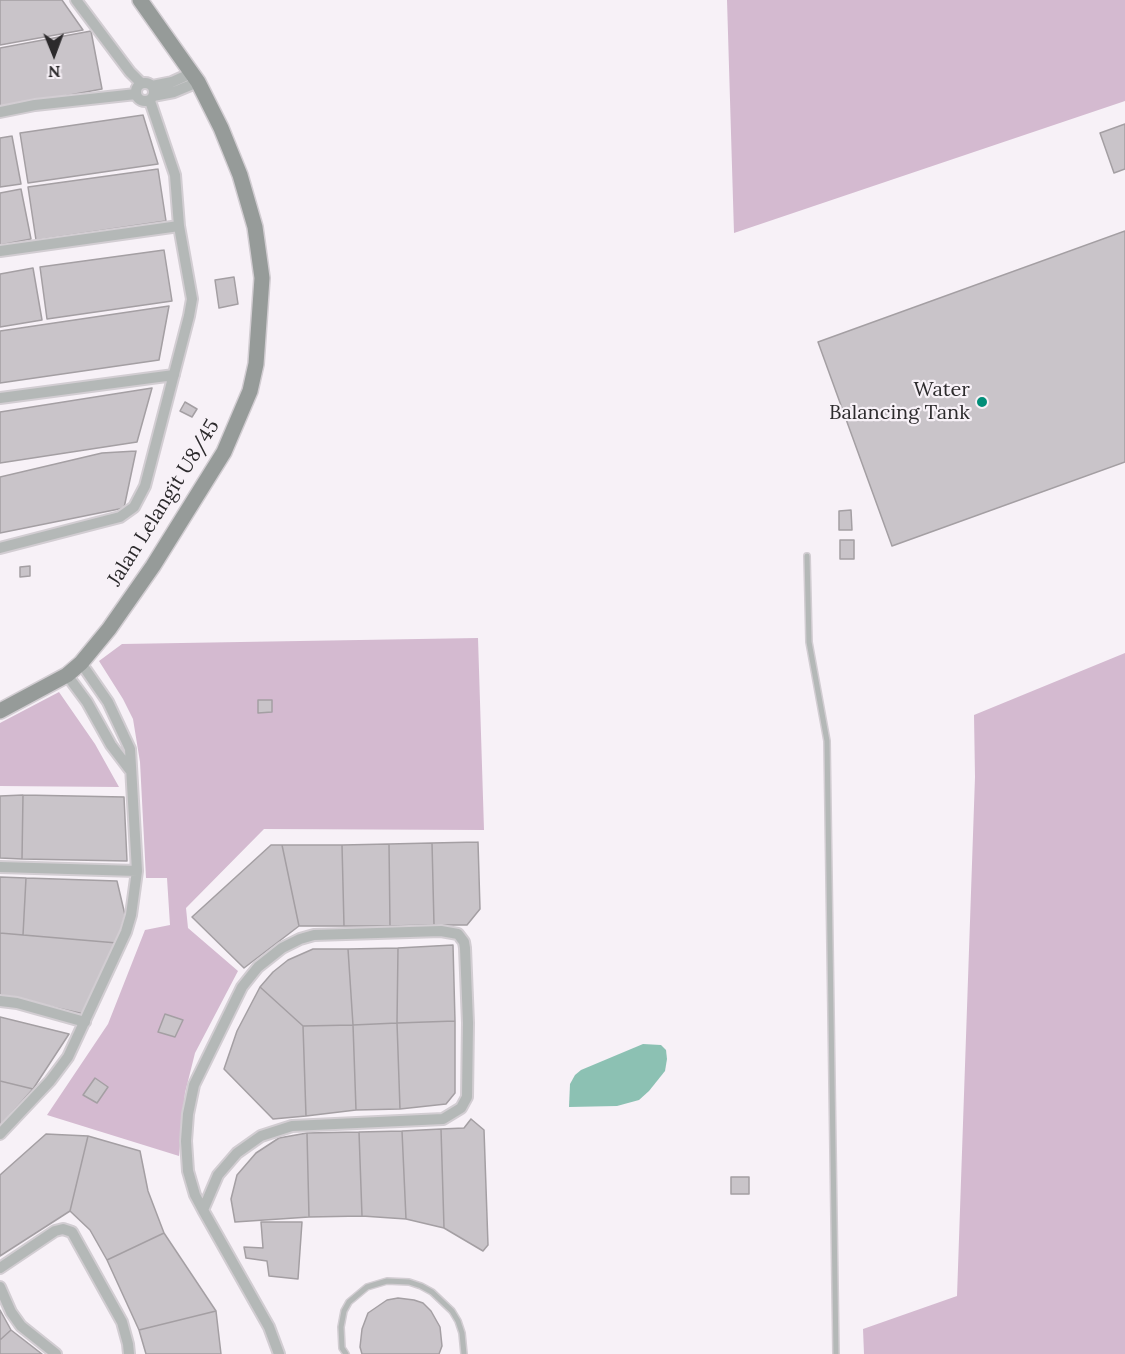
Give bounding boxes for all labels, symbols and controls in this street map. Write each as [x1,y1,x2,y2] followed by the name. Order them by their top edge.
[24,24,84,84] north arrow
[48,62,61,82] text: N
[829,378,970,425] place label: Water Balancing Tank
[975,395,989,409] marker: Water Balancing Tank
[103,415,225,591] street label: Jalan Lelangit U8/45

